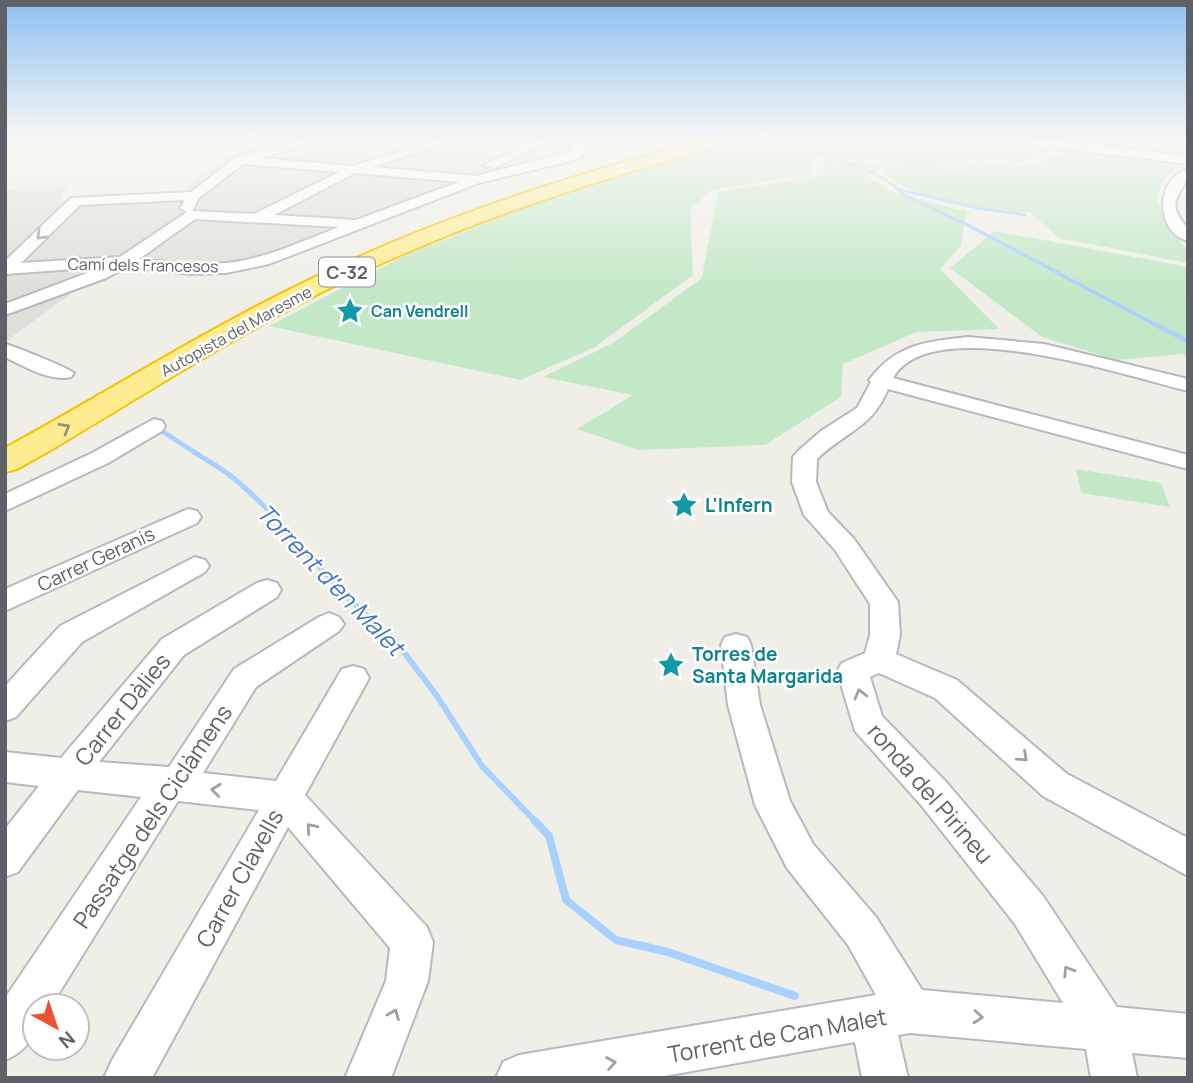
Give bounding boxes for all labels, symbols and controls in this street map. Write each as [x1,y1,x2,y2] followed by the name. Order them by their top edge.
[37,227,49,239] one-way arrow
[67,253,219,277] street label: Camí dels Francesos
[319,258,375,286] road number: C-32
[156,280,316,382] street label: Autopista del Maresme
[335,296,365,326] place icon: Can Vendrell
[371,300,469,322] place label: Can Vendrell
[57,423,70,436] one-way arrow
[669,490,699,520] place icon: L'Infern
[705,492,773,518] place label: L'Infern
[250,496,414,664] water label: Torrent d'en Malet
[33,520,159,598] street label: Carrer Geranis
[692,641,843,689] place label: Torres de Santa Margarida
[67,646,177,772] street label: Carrer Dàlies
[656,650,686,680] place icon: Torres de Santa Margarida
[853,688,868,700] one-way arrow
[65,698,239,934] street label: Passatge dels Ciclàmens
[861,716,1001,870] street label: ronda del Pirineu
[1015,749,1028,761] one-way arrow
[211,783,222,798] one-way arrow
[188,803,290,953] street label: Carrer Clavells
[307,823,319,836] one-way arrow
[1064,966,1077,979] one-way arrow
[21,992,91,1062] north arrow
[665,1000,889,1070] street label: Torrent de Can Malet
[386,1009,400,1022] one-way arrow
[972,1010,984,1025] one-way arrow
[53,1026,81,1054] text: N
[605,1056,617,1071] one-way arrow

